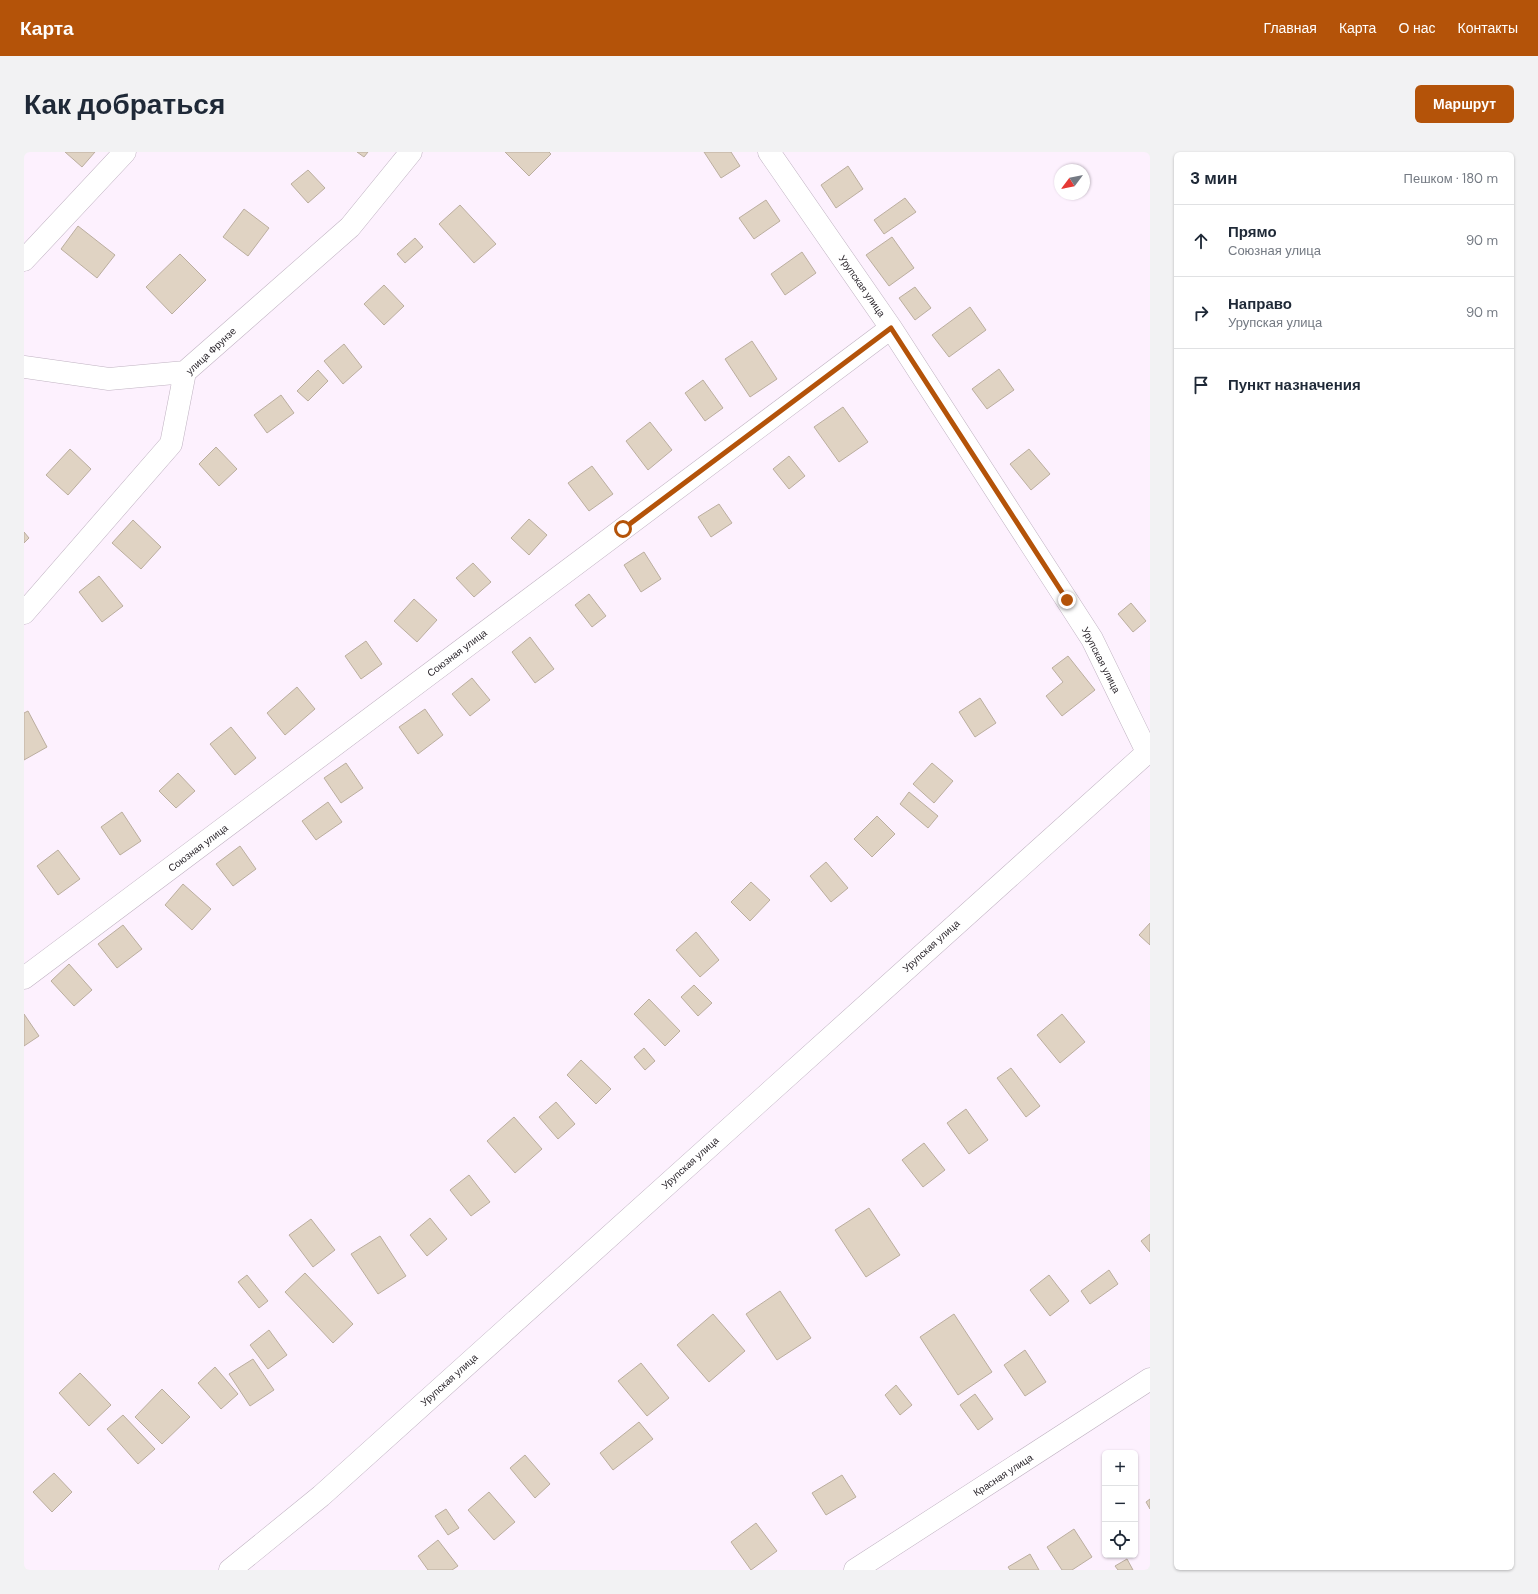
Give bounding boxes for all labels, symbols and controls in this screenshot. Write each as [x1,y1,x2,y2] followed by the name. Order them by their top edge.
[20,16,74,41] text: Карта
[1264,19,1317,37] text: Главная
[1339,19,1376,37] text: Карта
[1398,19,1436,37] text: О нас
[1458,19,1518,37] text: Контакты
[1415,85,1514,123] button: Маршрут
[24,86,225,123] text: Как добраться
[1054,164,1090,200] north arrow
[1190,167,1238,189] text: 3 мин
[1404,170,1498,187] text: Пешком · 180 m
[1228,222,1277,242] text: Прямо
[1190,230,1212,252] icon: ahead
[1466,232,1498,249] text: 90 m
[1228,242,1321,259] text: Союзная улица
[836,253,888,320] street label: Урупская улица
[1228,294,1292,314] text: Направо
[1190,302,1212,324] icon: right
[1466,304,1498,321] text: 90 m
[1228,314,1322,331] text: Урупская улица
[183,324,239,377] street label: улица Фрунзе
[1190,374,1212,396] icon: arrive
[1228,375,1361,395] text: Пункт назначения
[614,520,632,538] route start
[1058,591,1076,609] route end
[1079,625,1123,696] street label: Урупская улица
[425,626,490,680] street label: Союзная улица
[166,821,231,875] street label: Союзная улица
[900,917,963,975] street label: Урупская улица
[659,1134,722,1192] street label: Урупская улица
[418,1351,481,1409] street label: Урупская улица
[1102,1450,1138,1558] map controls
[1102,1450,1138,1486] button: +
[971,1451,1036,1499] street label: Красная улица
[1102,1486,1138,1522] button: −
[1102,1522,1138,1558] button: locate

